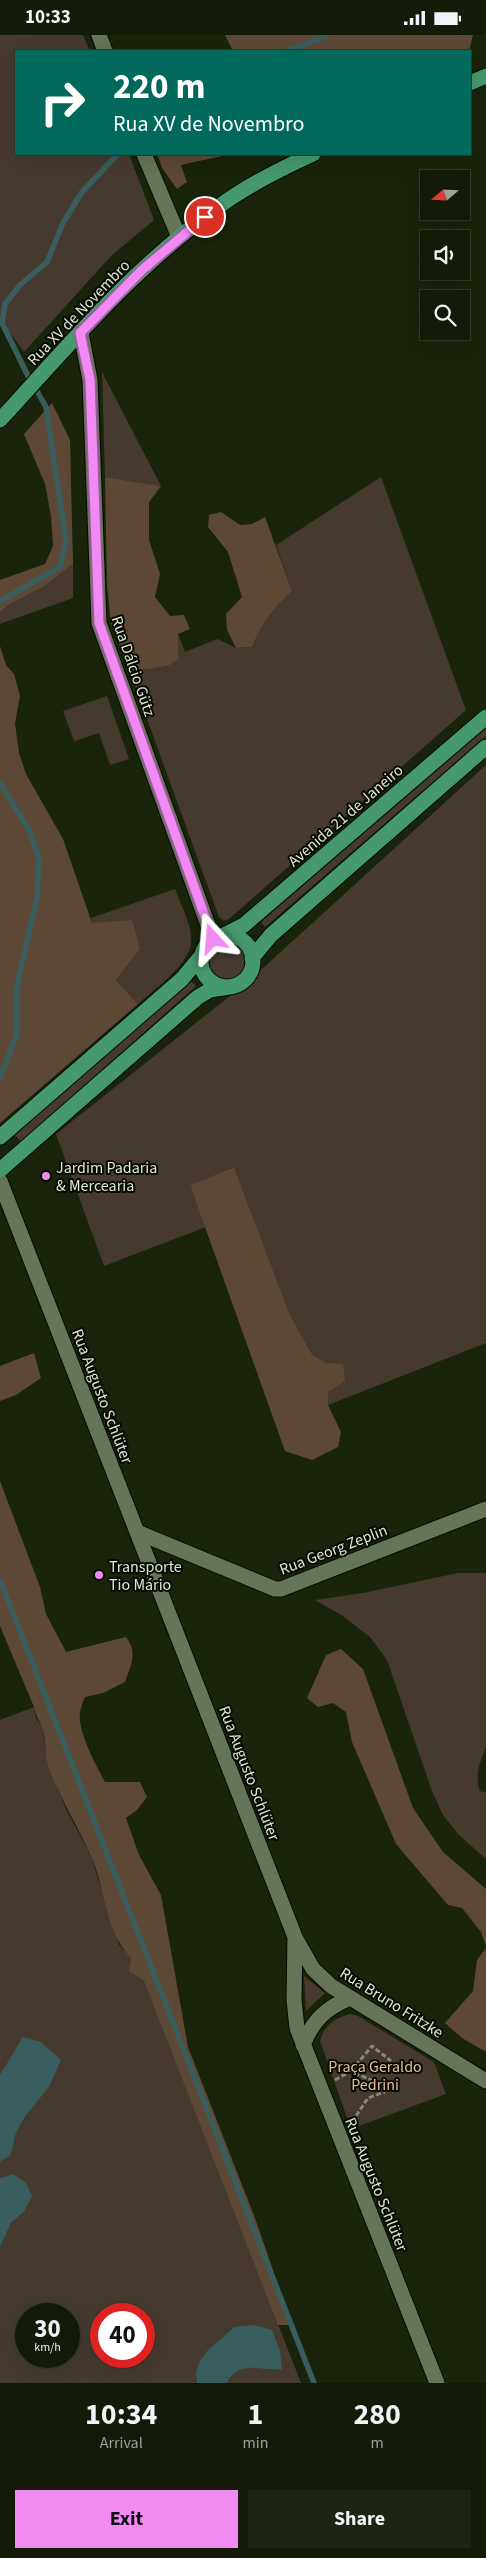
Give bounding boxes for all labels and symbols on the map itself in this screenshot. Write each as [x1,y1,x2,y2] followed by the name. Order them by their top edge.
[420,170,470,220] north arrow
[184,196,226,238] pin
[22,255,135,370] street label: Rua XV de Novembro
[106,613,161,720] street label: Rua Dálcio Gütz
[283,759,408,872] street label: Avenida 21 de Janeiro
[186,912,238,964] position arrow
[56,1157,157,1197] place label: Jardim Padaria & Mercearia
[40,1170,52,1182] marker: Jardim Padaria & Mercearia
[66,1326,138,1467] street label: Rua Augusto Schlüter
[276,1519,391,1581] street label: Rua Georg Zeplin
[109,1556,182,1596] place label: Transporte Tio Mário
[93,1569,105,1581] marker: Transporte Tio Mário
[213,1703,285,1844] street label: Rua Augusto Schlüter
[336,1962,447,2044] street label: Rua Bruno Fritzke
[328,2056,422,2096] park label: Praça Geraldo Pedrini
[339,2114,413,2255] street label: Rua Augusto Schlüter
[90,2303,155,2368] speed limit sign: 40

